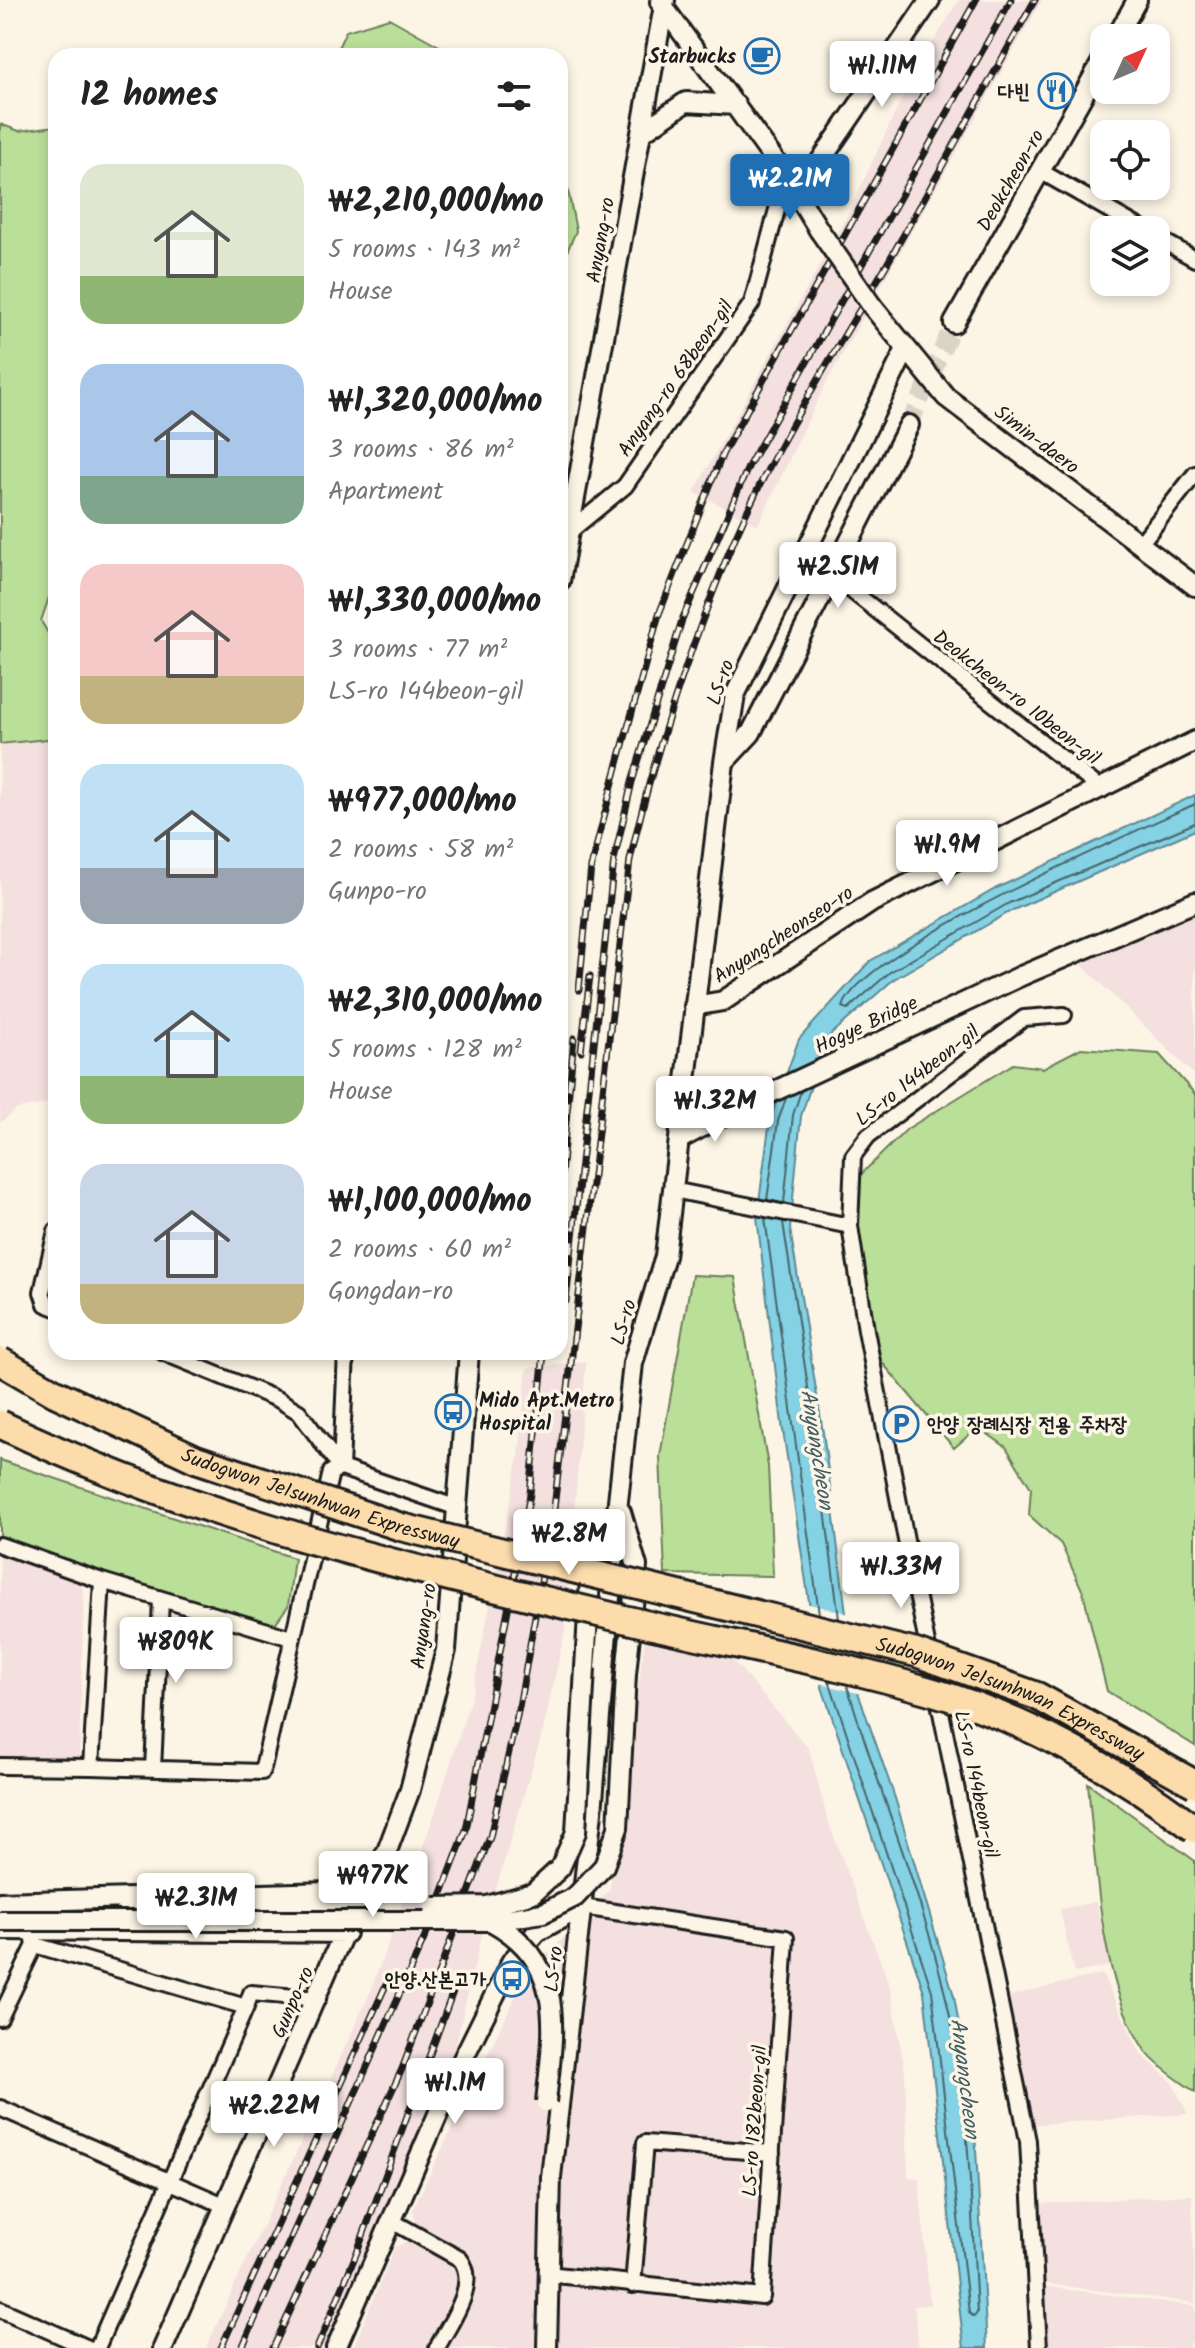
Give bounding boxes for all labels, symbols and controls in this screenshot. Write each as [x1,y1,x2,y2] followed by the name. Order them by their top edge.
[1090,24,1170,104] north arrow
[1090,24,1170,296] map controls
[743,37,781,75] cafe icon: Starbucks
[817,41,947,109] pin: ₩1.11M
[648,42,737,74] place label: Starbucks
[848,46,916,88] text: ₩1.11M
[80,69,218,123] text: 12 homes
[1037,72,1075,110] restaurant icon: 다빈
[492,74,536,118] icon: filters
[998,77,1030,109] place label: 다빈
[1090,120,1170,200] button: locate
[969,124,1054,238] street label: Deokcheon-ro
[725,154,855,222] pin: ₩2.21M
[748,159,832,201] text: ₩2.21M
[328,175,544,229] text: ₩2,210,000/mo
[579,195,625,286] street label: Anyang-ro
[144,196,240,292] icon: home
[1090,216,1170,296] button: layers
[328,229,520,271] text: 5 rooms · 143 m²
[328,271,392,313] text: House
[610,294,743,464] street label: Anyang-ro 68beon-gil
[328,375,543,429] text: ₩1,320,000/mo
[144,396,240,492] icon: home
[986,398,1085,483] street label: Simin-daero
[328,429,513,471] text: 3 rooms · 86 m²
[328,471,443,513] text: Apartment
[773,542,903,610] pin: ₩2.51M
[797,547,879,589] text: ₩2.51M
[328,575,541,629] text: ₩1,330,000/mo
[144,596,240,692] icon: home
[925,623,1107,774] street label: Deokcheon-ro 10beon-gil
[328,629,507,671] text: 3 rooms · 77 m²
[699,656,745,710] street label: LS-ro
[328,671,523,713] text: LS-ro 144beon-gil
[328,775,517,829] text: ₩977,000/mo
[144,796,240,892] icon: home
[891,820,1003,888] pin: ₩1.9M
[914,825,980,867] text: ₩1.9M
[328,829,513,871] text: 2 rooms · 58 m²
[328,871,427,913] text: Gunpo-ro
[708,878,861,993] street label: Anyangcheonseo-ro
[328,975,543,1029] text: ₩2,310,000/mo
[810,988,924,1064] street label: Hogye Bridge
[144,996,240,1092] icon: home
[849,1018,987,1135] street label: LS-ro 144beon-gil
[328,1029,521,1071] text: 5 rooms · 128 m²
[328,1071,392,1113] text: House
[650,1076,780,1144] pin: ₩1.32M
[674,1081,756,1123] text: ₩1.32M
[328,1175,532,1229] text: ₩1,100,000/mo
[144,1196,240,1292] icon: home
[328,1229,511,1271] text: 2 rooms · 60 m²
[328,1271,453,1313] text: Gongdan-ro
[603,1296,647,1349] street label: LS-ro
[479,1386,614,1441] place label: Mido Apt.Metro Hospital
[789,1387,843,1514] water label: Anyangcheon
[434,1393,472,1431] bus stop icon: Mido Apt.Metro Hospital
[882,1405,920,1443] parking icon: 안양 장례식장 전용 주차장
[927,1410,1127,1442] place label: 안양 장례식장 전용 주차장
[175,1440,463,1559] street label: Sudogwon Je1sunhwan Expressway
[513,1509,625,1577] pin: ₩2.8M
[531,1514,607,1556] text: ₩2.8M
[836,1542,966,1610] pin: ₩1.33M
[860,1547,942,1589] text: ₩1.33M
[403,1581,447,1671] street label: Anyang-ro
[120,1617,232,1685] pin: ₩809K
[138,1622,214,1664] text: ₩809K
[872,1630,1150,1771] street label: Sudogwon Je1sunhwan Expressway
[944,1708,1006,1861] street label: LS-ro 144beon-gil
[317,1851,429,1919] pin: ₩977K
[337,1856,409,1898] text: ₩977K
[131,1873,261,1941] pin: ₩2.31M
[155,1878,237,1920] text: ₩2.31M
[537,1944,573,1994] street label: LS-ro
[493,1960,531,1998] bus stop icon: 안양.산본고가
[264,1962,324,2044] street label: Gunpo-ro
[385,1965,487,1997] place label: 안양.산본고가
[939,2016,989,2143] water label: Anyangcheon
[735,2044,777,2198] street label: LS-ro 182beon-gil
[399,2058,511,2126] pin: ₩1.1M
[425,2063,485,2105] text: ₩1.1M
[209,2081,339,2149] pin: ₩2.22M
[229,2086,319,2128] text: ₩2.22M

